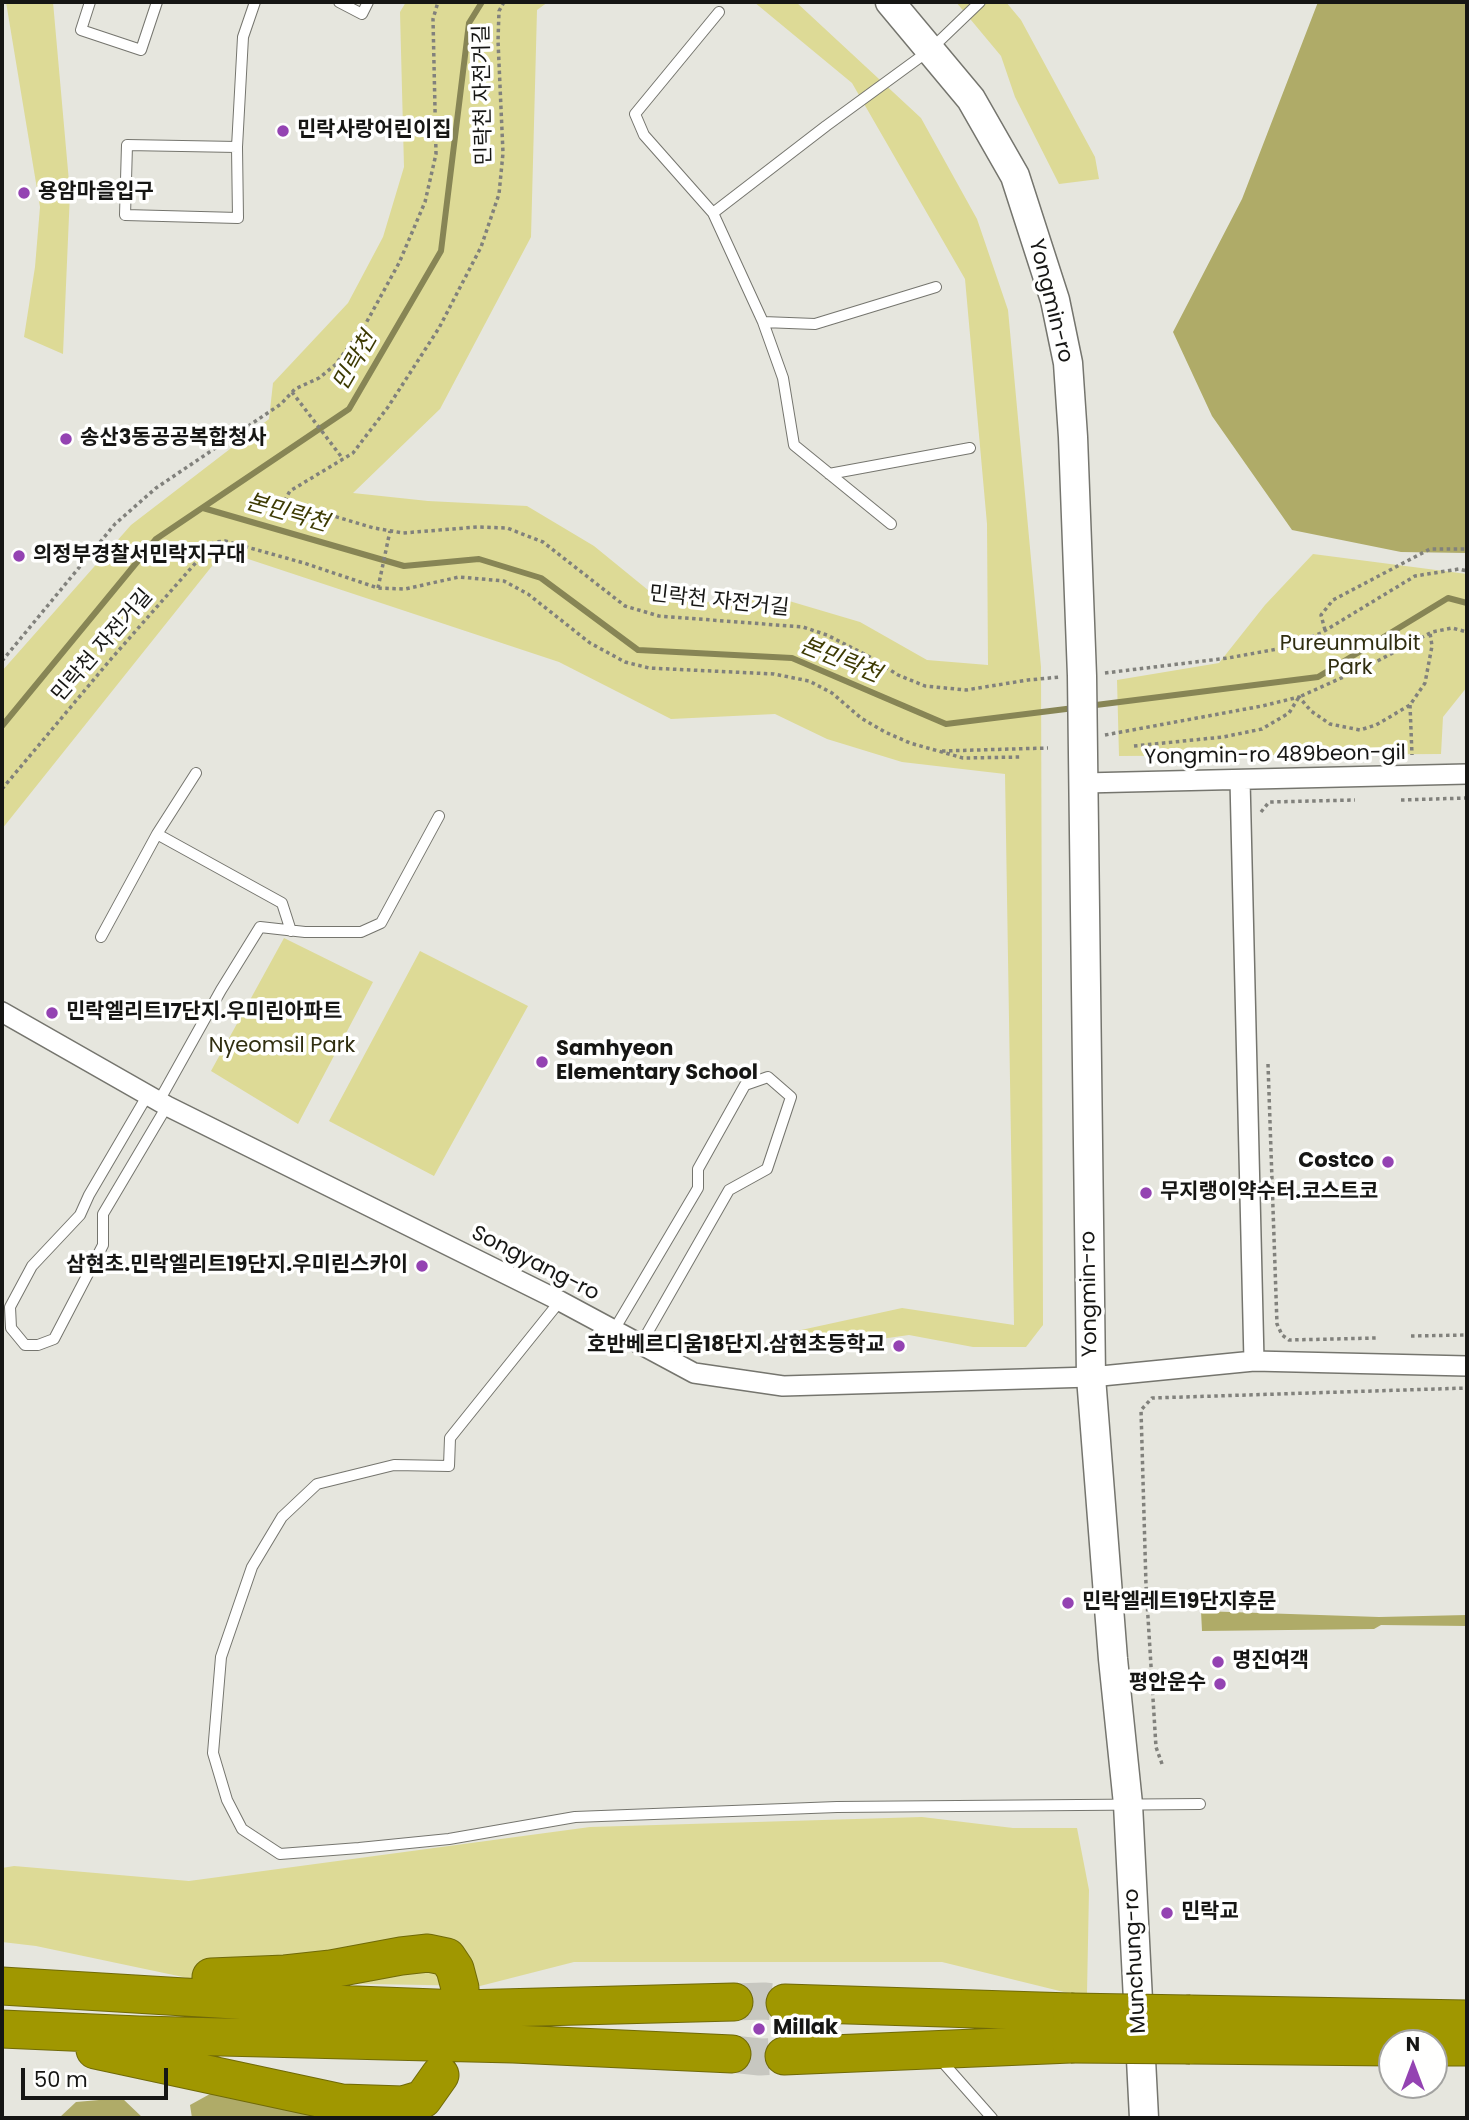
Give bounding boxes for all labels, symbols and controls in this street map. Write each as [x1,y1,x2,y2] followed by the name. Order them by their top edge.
[470,24,498,166] street label: 민락천 자전거길
[297,118,452,144] place label: 민락사랑어린이집
[275,123,291,139] marker: 민락사랑어린이집
[38,180,154,206] place label: 용암마을입구
[16,185,32,201] marker: 용암마을입구
[1022,237,1078,365] street label: Yongmin-ro
[328,328,384,396] water label: 민락천
[80,426,267,452] place label: 송산3동공공복합청사
[58,431,74,447] marker: 송산3동공공복합청사
[243,489,331,539] water label: 본민락천
[33,543,246,569] place label: 의정부경찰서민락지구대
[11,548,27,564] marker: 의정부경찰서민락지구대
[648,582,790,622] street label: 민락천 자전거길
[47,585,159,707] street label: 민락천 자전거길
[796,632,884,690] water label: 본민락천
[1280,632,1420,682] park label: Pureunmulbit Park
[1144,741,1406,771] street label: Yongmin-ro 489beon-gil
[66,1000,342,1026] place label: 민락엘리트17단지.우미린아파트
[44,1005,60,1021] marker: 민락엘리트17단지.우미린아파트
[209,1034,355,1060] park label: Nyeomsil Park
[556,1037,758,1087] place label: Samhyeon Elementary School
[534,1054,550,1070] marker: Samhyeon Elementary School
[1298,1149,1374,1175] place label: Costco
[1380,1154,1396,1170] marker: Costco
[1160,1180,1378,1206] place label: 무지랭이약수터.코스트코
[1138,1185,1154,1201] marker: 무지랭이약수터.코스트코
[467,1221,603,1307] street label: Songyang-ro
[1076,1231,1104,1357] street label: Yongmin-ro
[66,1253,408,1279] place label: 삼현초.민락엘리트19단지.우미린스카이
[414,1258,430,1274] marker: 삼현초.민락엘리트19단지.우미린스카이
[587,1333,885,1359] place label: 호반베르디움18단지.삼현초등학교
[891,1338,907,1354] marker: 호반베르디움18단지.삼현초등학교
[1082,1590,1277,1616] place label: 민락엘레트19단지후문
[1060,1595,1076,1611] marker: 민락엘레트19단지후문
[1232,1649,1309,1675] place label: 명진여객
[1210,1654,1226,1670] marker: 명진여객
[1129,1671,1206,1697] place label: 평안운수
[1212,1676,1228,1692] marker: 평안운수
[1120,1888,1152,2034] street label: Munchung-ro
[1181,1900,1239,1926] place label: 민락교
[1159,1905,1175,1921] marker: 민락교
[773,2016,838,2042] place label: Millak
[751,2021,767,2037] marker: Millak
[1378,2029,1448,2099] north arrow
[1406,2031,1420,2058] text: N
[24,2054,172,2098] scale bar
[34,2065,88,2094] text: 50 m

